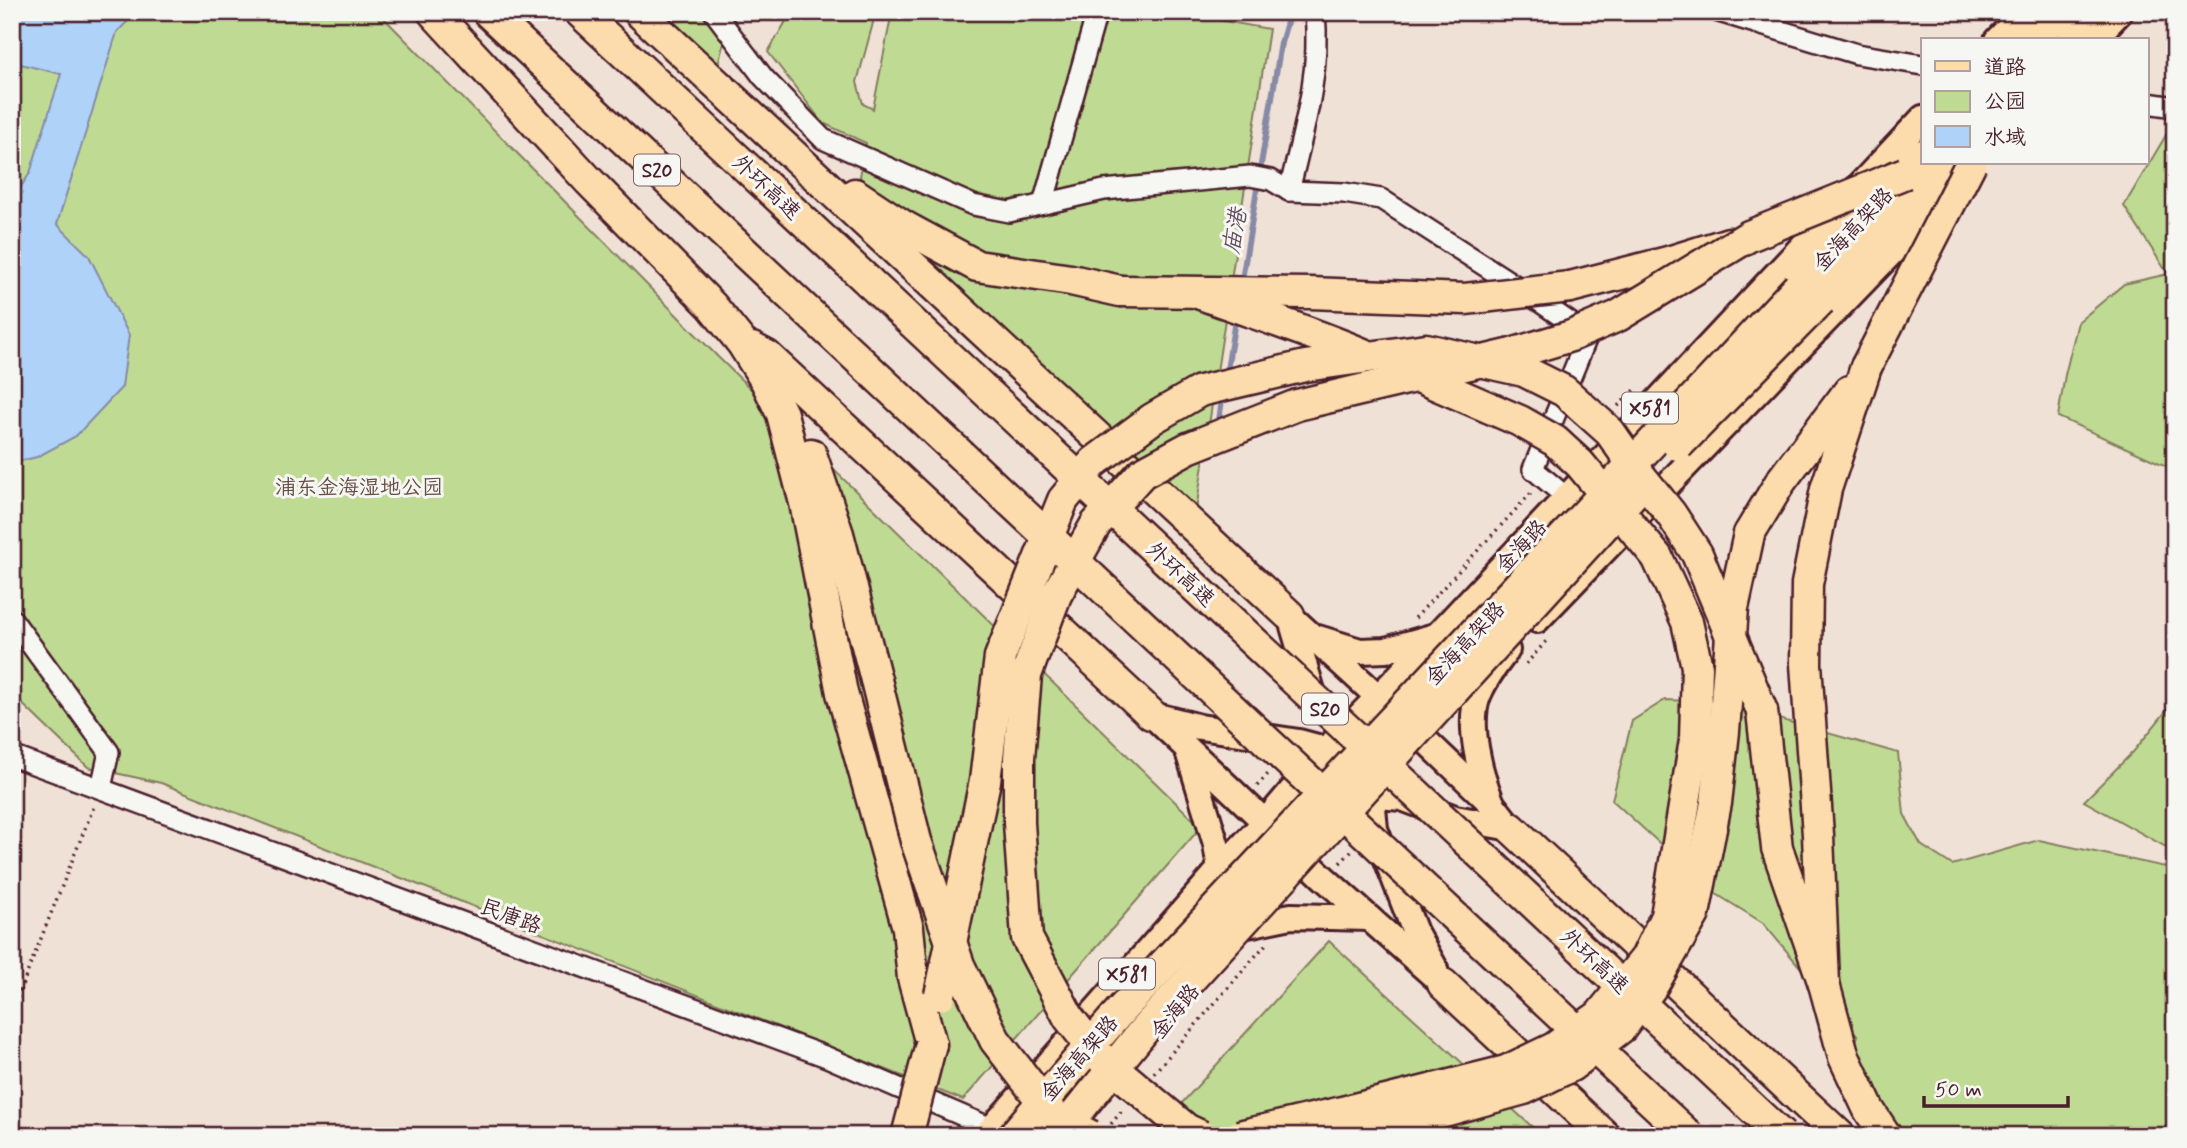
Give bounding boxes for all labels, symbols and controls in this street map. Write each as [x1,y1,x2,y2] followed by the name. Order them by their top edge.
[1921,38,2148,164] legend
[1984,54,2026,82] text: 道路
[1984,88,2026,116] text: 公园
[1984,124,2026,152] text: 水域
[726,149,807,227] street label: 外环高速
[634,154,680,186] road number: S20
[1808,182,1900,278] street label: 金海高架路
[1217,204,1255,257] water label: 庙港
[1622,392,1678,424] road number: X581
[275,474,443,502] park label: 浦东金海湿地公园
[1490,514,1553,579] street label: 金海路
[1140,536,1221,614] street label: 外环高速
[1420,596,1512,692] street label: 金海高架路
[1302,694,1348,724] road number: S20
[476,893,545,941] street label: 民唐路
[1554,923,1635,1001] street label: 外环高速
[1099,958,1155,990] road number: X581
[1145,978,1206,1045] street label: 金海路
[1035,1010,1125,1107] street label: 金海高架路
[1924,1064,2068,1108] scale bar
[1935,1076,1982,1104] text: 50 m

